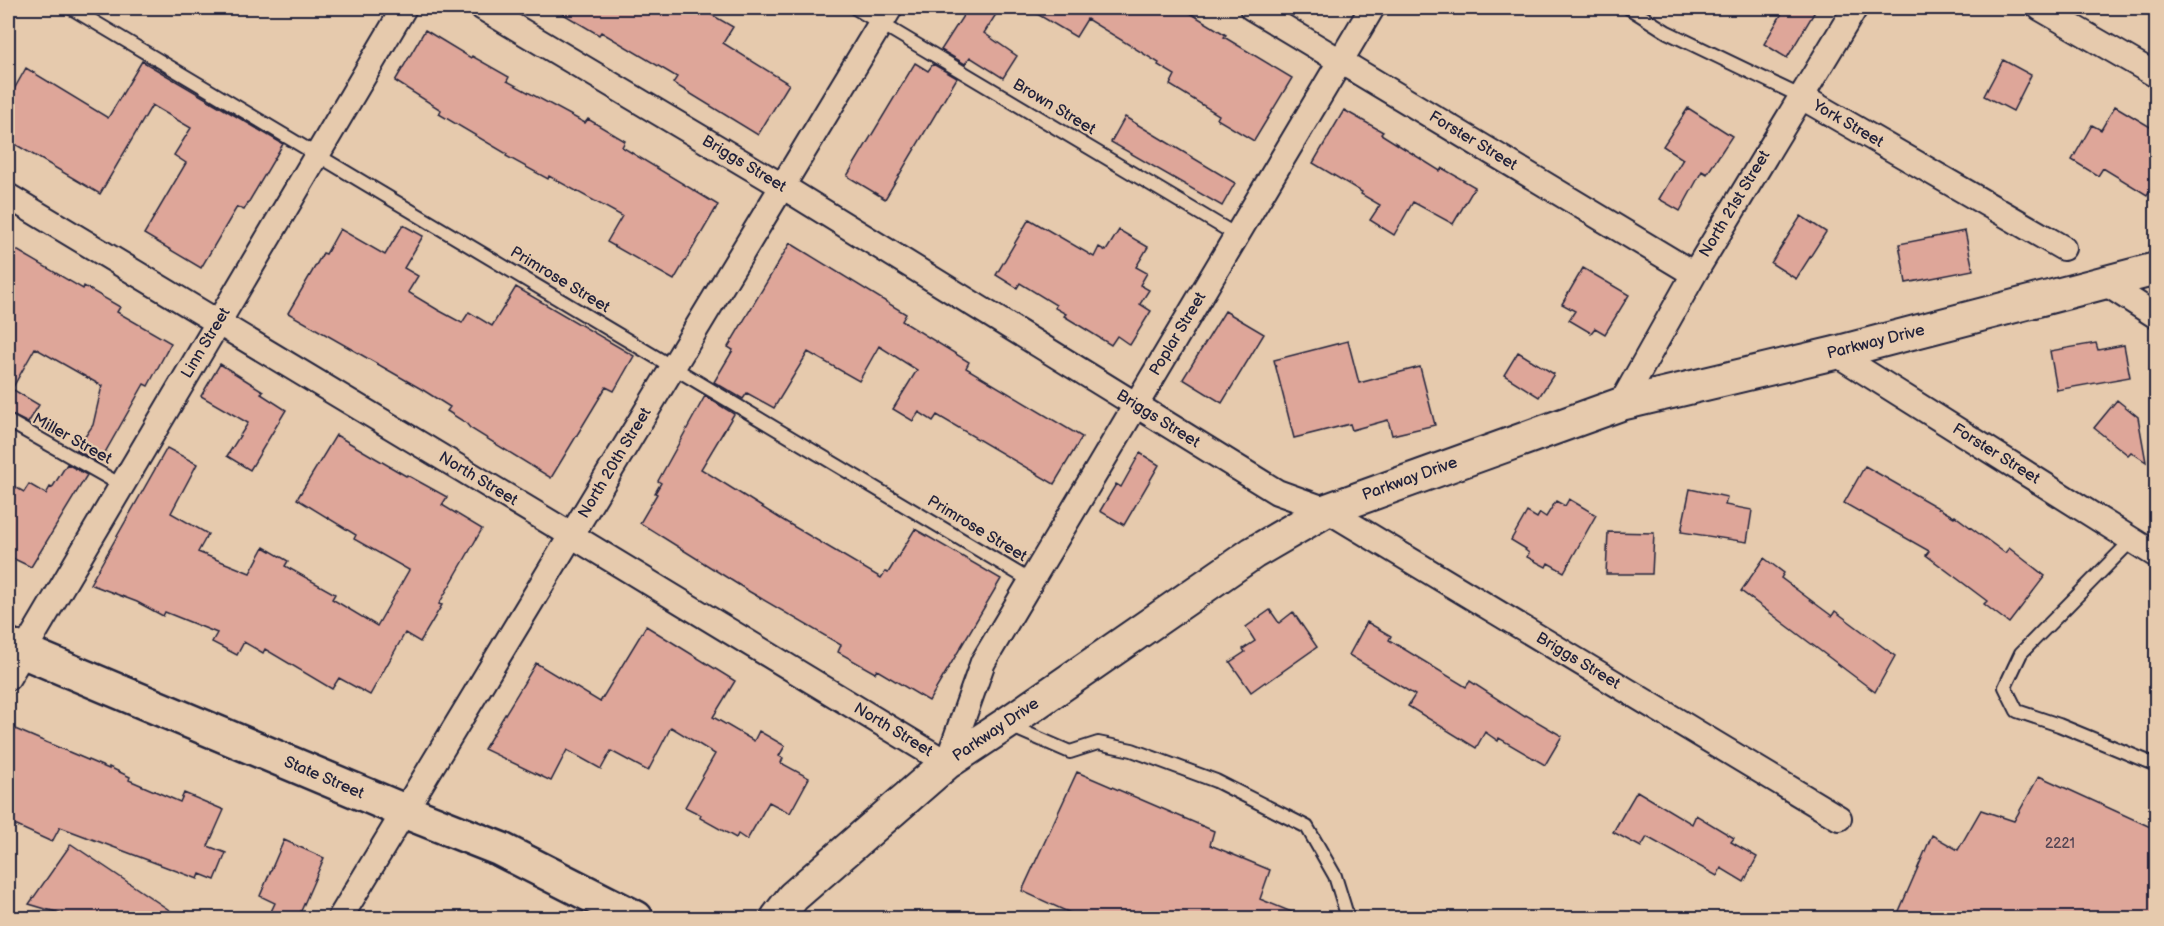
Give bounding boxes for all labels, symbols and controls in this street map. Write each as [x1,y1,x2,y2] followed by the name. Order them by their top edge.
[1009,75,1099,139] street label: Brown Street
[1808,96,1887,152] street label: York Street
[1425,107,1521,175] street label: Forster Street
[698,131,790,197] street label: Briggs Street
[1696,147,1774,261] street label: North 21st Street
[507,243,613,317] street label: Primrose Street
[1146,289,1210,379] street label: Poplar Street
[178,304,235,382] street label: Linn Street
[1825,321,1927,363] street label: Parkway Drive
[1113,386,1203,452] street label: Briggs Street
[574,404,656,522] street label: North 20th Street
[29,409,115,469] street label: Miller Street
[1949,420,2043,488] street label: Forster Street
[435,448,521,510] street label: North Street
[1360,453,1461,505] street label: Parkway Drive
[924,492,1030,566] street label: Primrose Street
[1532,628,1624,694] street label: Briggs Street
[949,694,1043,766] street label: Parkway Drive
[850,699,936,761] street label: North Street
[281,753,367,803] street label: State Street
[2045,835,2075,852] house number: 2221

